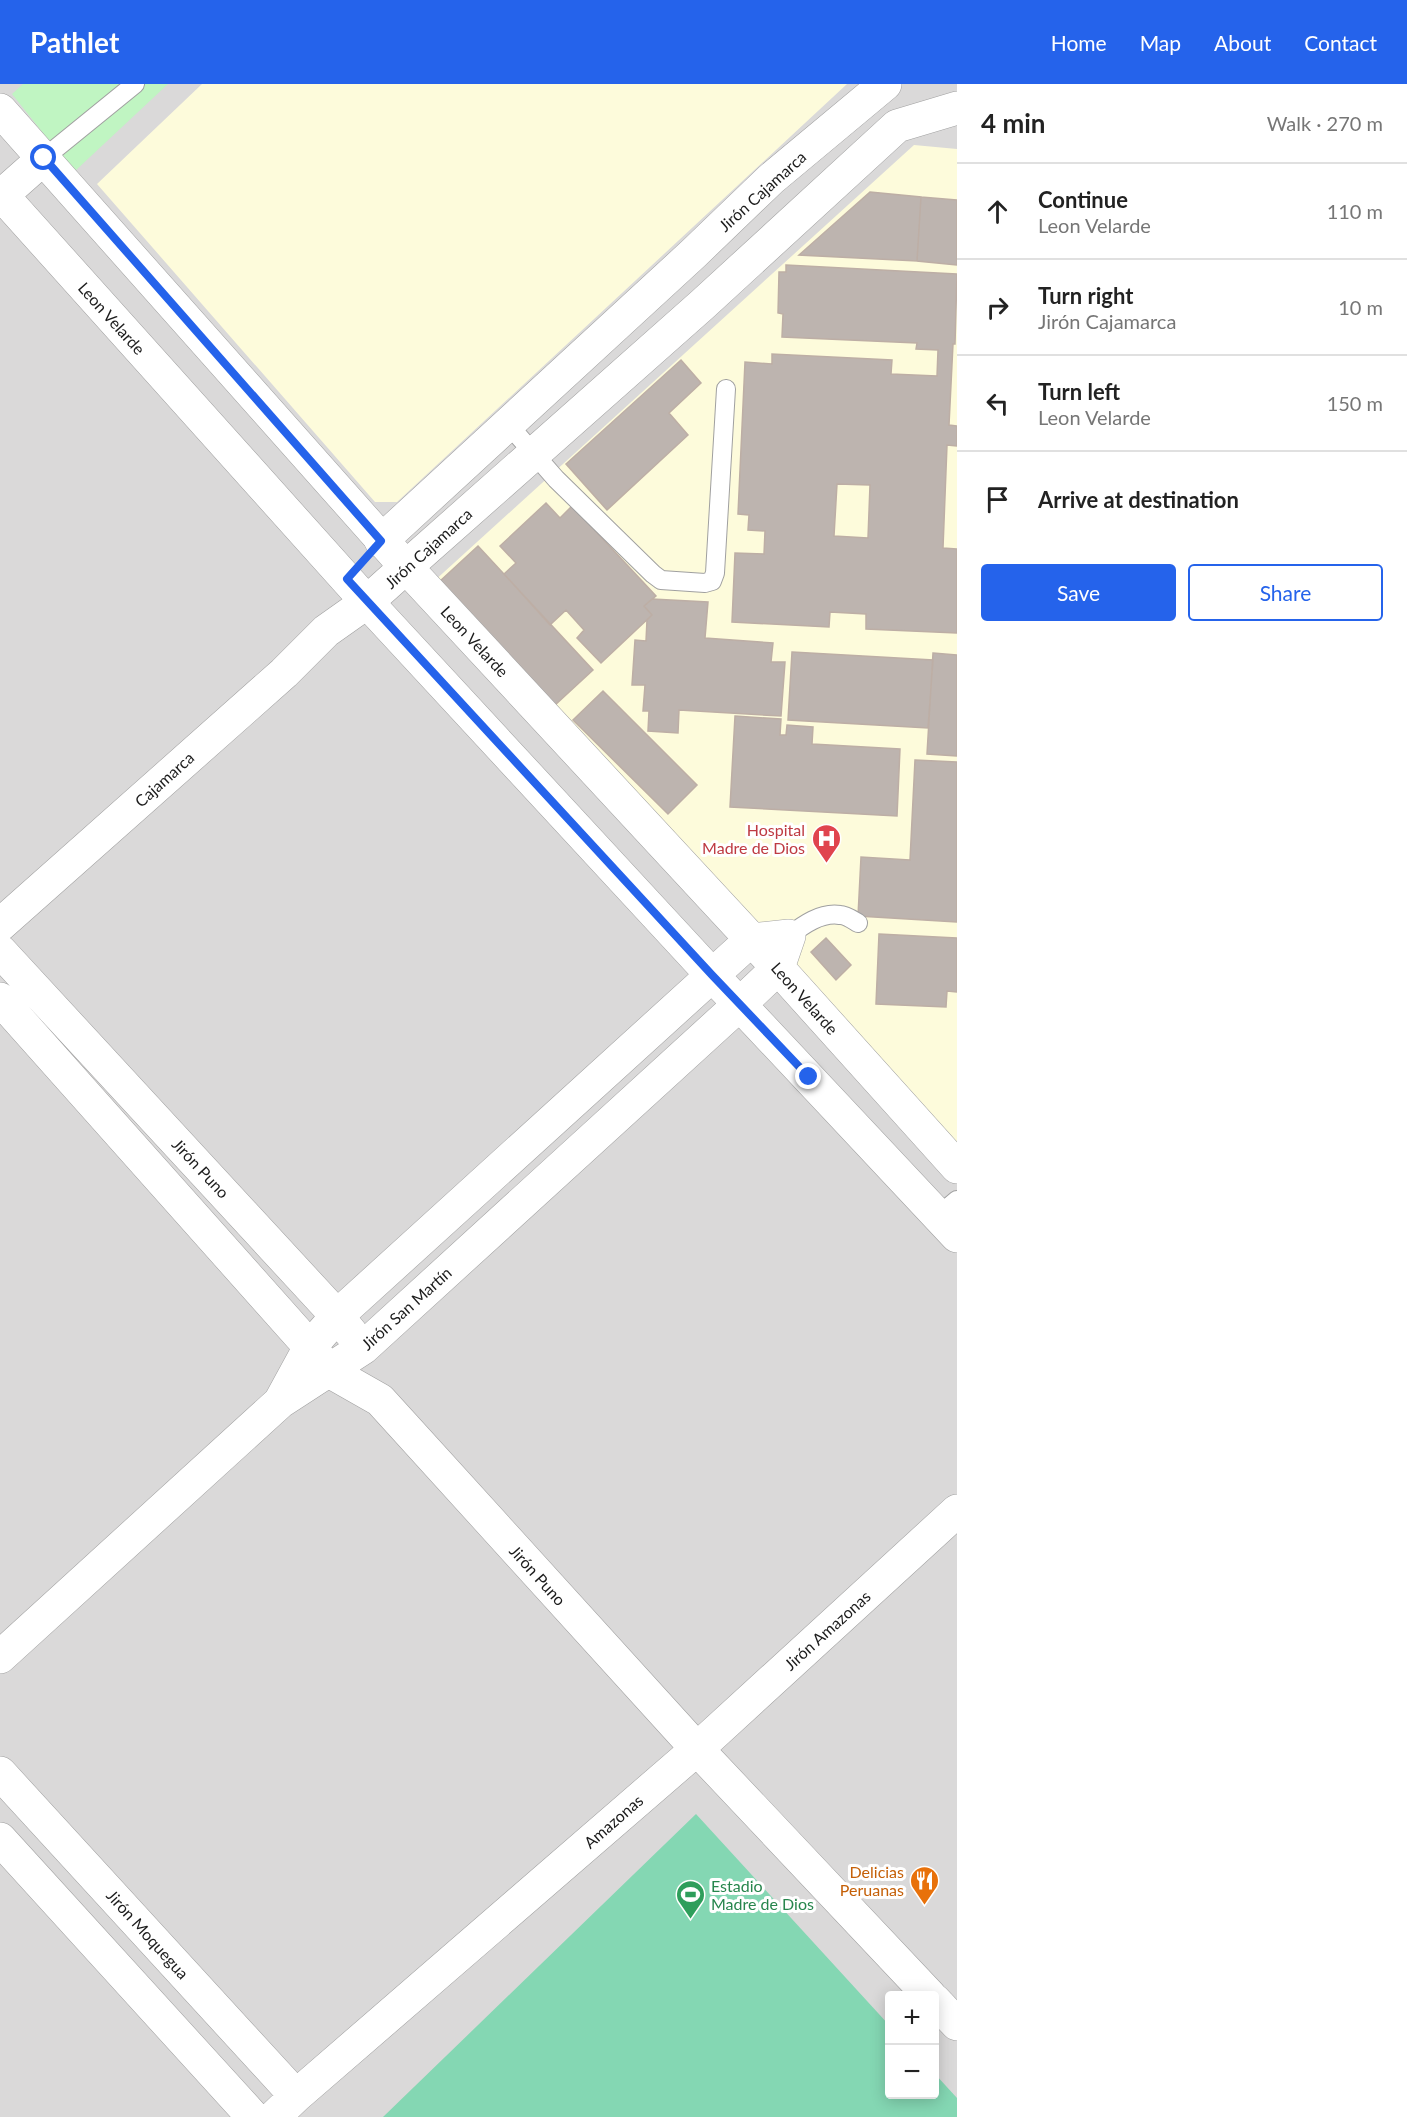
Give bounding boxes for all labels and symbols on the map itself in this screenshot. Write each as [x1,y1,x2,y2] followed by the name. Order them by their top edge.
[30,144,56,170] route start
[715,147,809,235] street label: Jirón Cajamarca
[75,278,149,358] street label: Leon Velarde
[381,504,475,592] street label: Jirón Cajamarca
[437,601,513,681] street label: Leon Velarde
[131,748,197,810] street label: Cajamarca
[702,820,805,857] place label: Hospital Madre de Dios
[810,822,842,864] hospital icon: Hospital Madre de Dios
[768,958,842,1038] street label: Leon Velarde
[795,1063,821,1089] route end
[169,1134,233,1202] street label: Jirón Puno
[357,1263,455,1353] street label: Jirón San Martín
[506,1541,570,1609] street label: Jirón Puno
[780,1586,874,1674] street label: Jirón Amazonas
[580,1790,646,1852] street label: Amazonas
[840,1862,904,1899] place label: Delicias Peruanas
[909,1864,941,1906] restaurant icon: Delicias Peruanas
[711,1876,814,1913] place label: Estadio Madre de Dios
[674,1878,706,1920] sports icon: Estadio Madre de Dios
[103,1886,193,1982] street label: Jirón Moquegua

